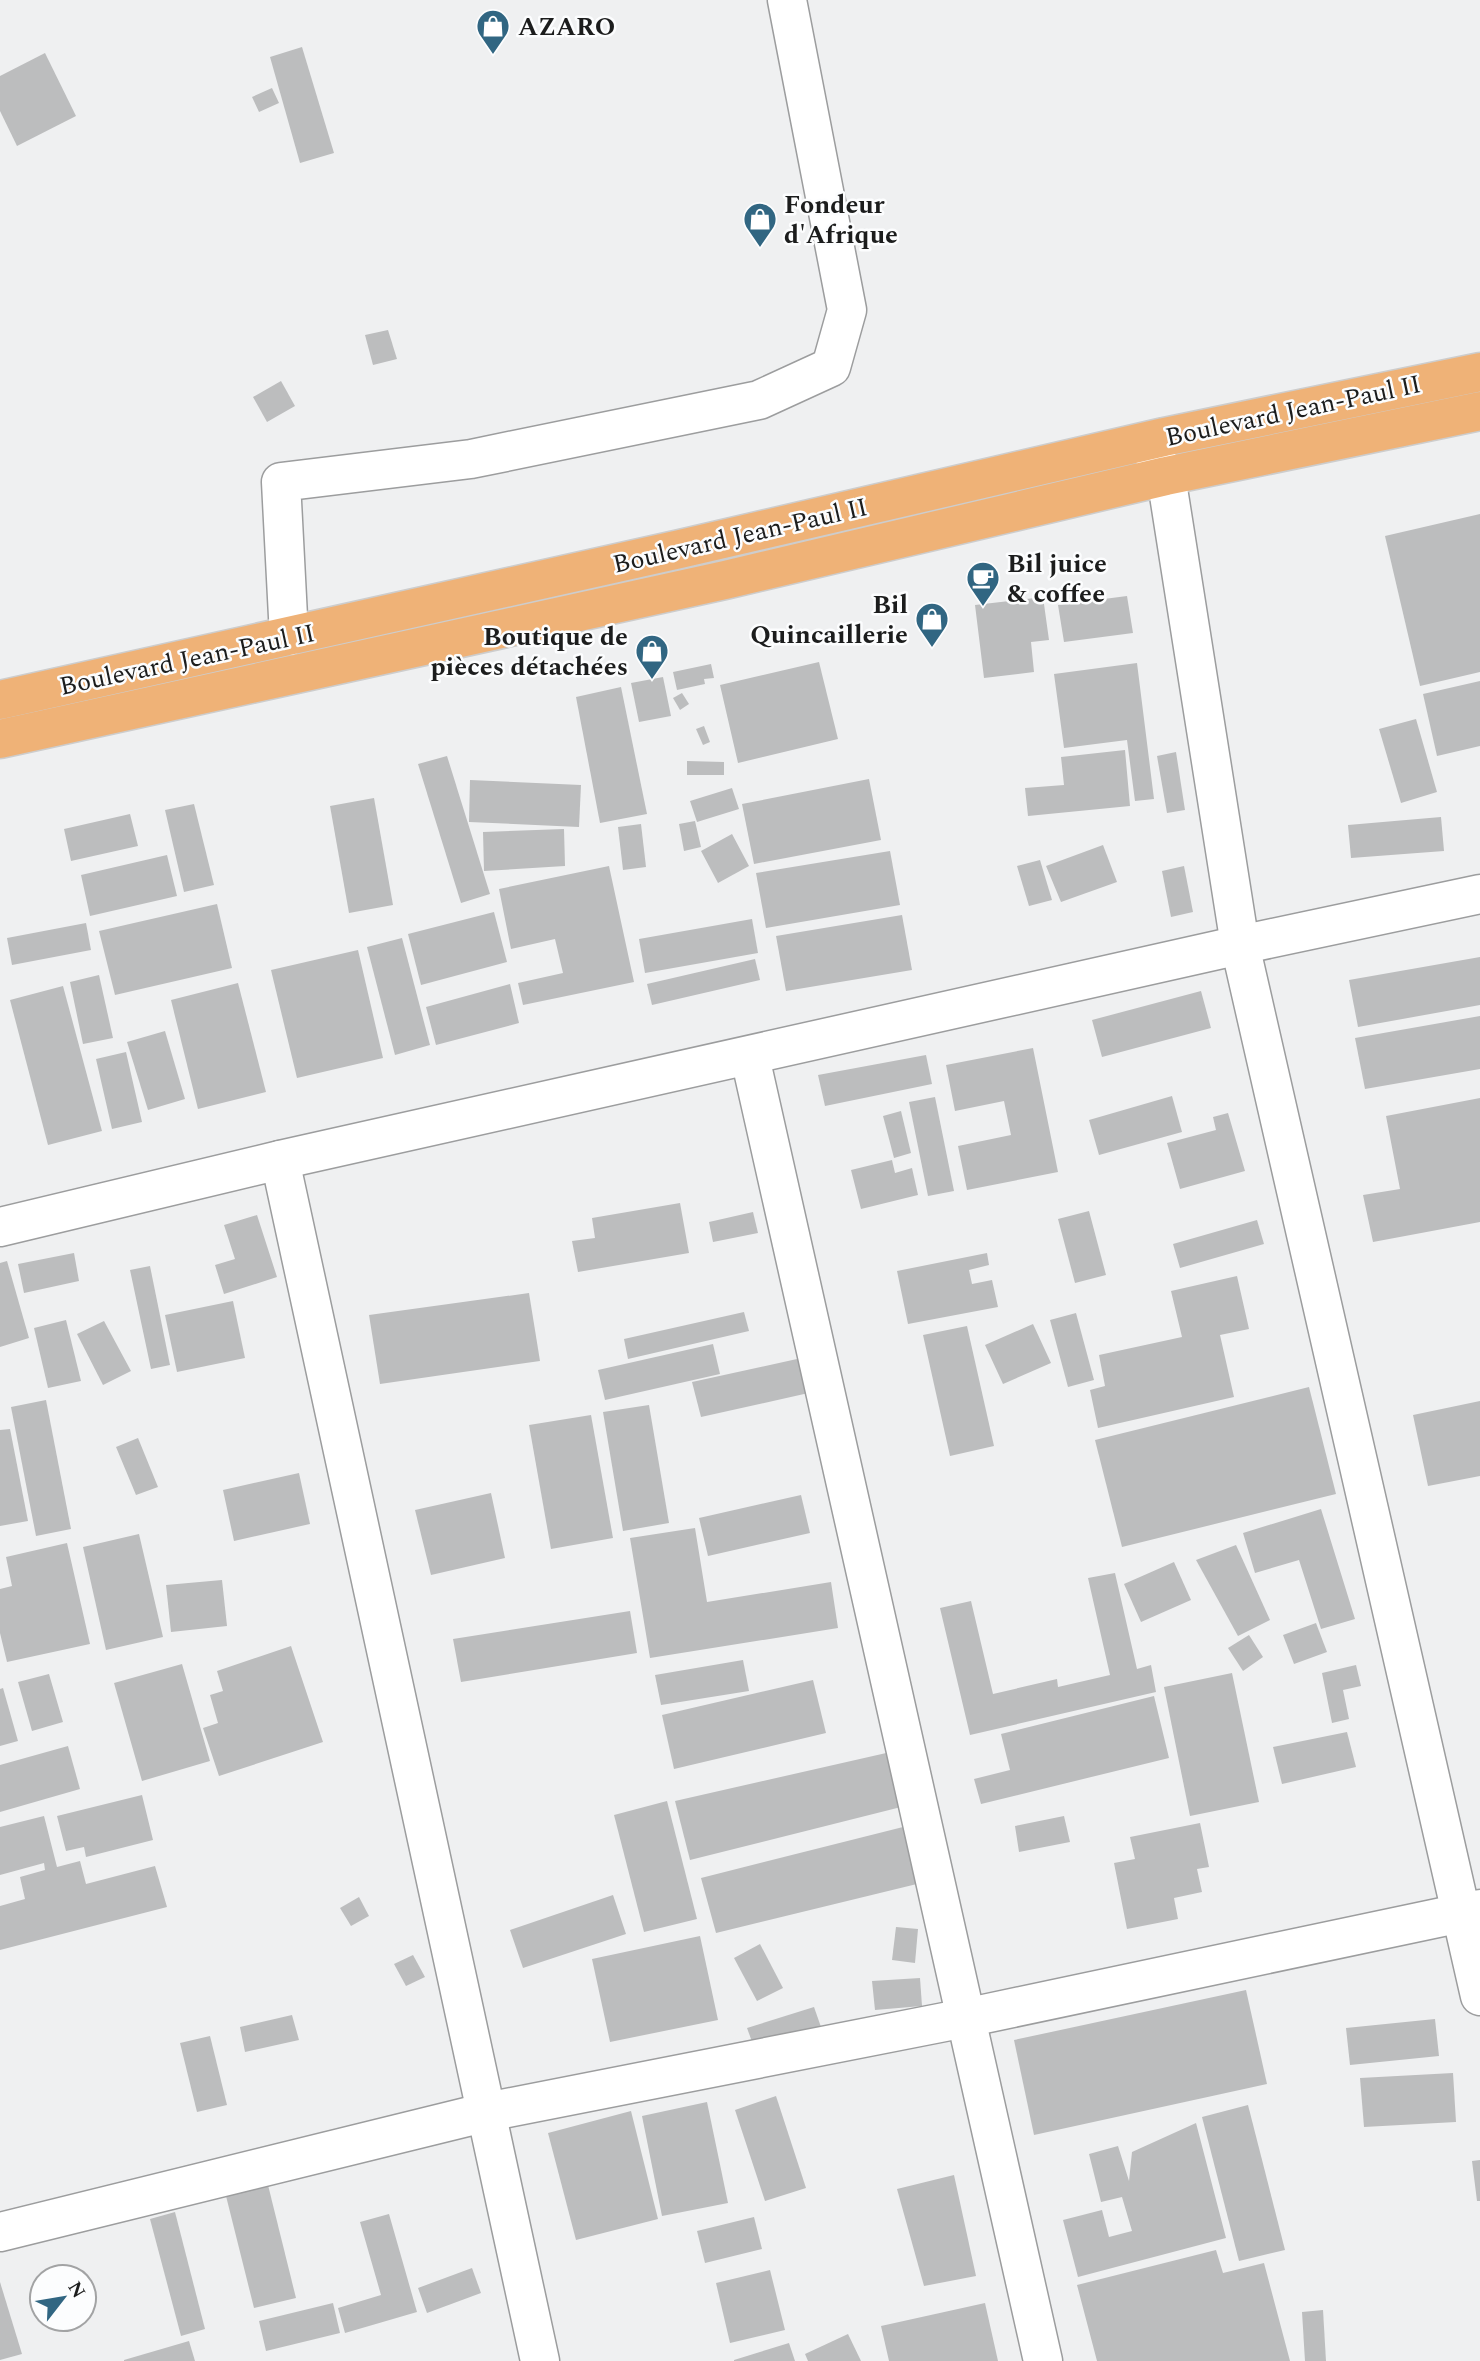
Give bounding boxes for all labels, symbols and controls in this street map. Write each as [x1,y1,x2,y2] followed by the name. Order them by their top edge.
[474,7,512,56] shop icon: AZARO
[518,7,615,47] place label: AZARO
[784,185,898,255] place label: Fondeur d'Afrique
[741,200,779,249] shop icon: Fondeur d'Afrique
[1162,364,1425,458] street label: Boulevard Jean-Paul II
[609,487,872,585] street label: Boulevard Jean-Paul II
[1007,544,1107,614] place label: Bil juice & coffee
[964,559,1002,608] cafe icon: Bil juice & coffee
[750,585,908,655] place label: Bil Quincaillerie
[913,600,951,649] shop icon: Bil Quincaillerie
[56,613,319,707] street label: Boulevard Jean-Paul II
[430,617,628,687] place label: Boutique de pièces détachées
[633,632,671,681] shop icon: Boutique de pièces détachées
[28,2263,98,2333] north arrow
[60,2276,93,2304] text: N

